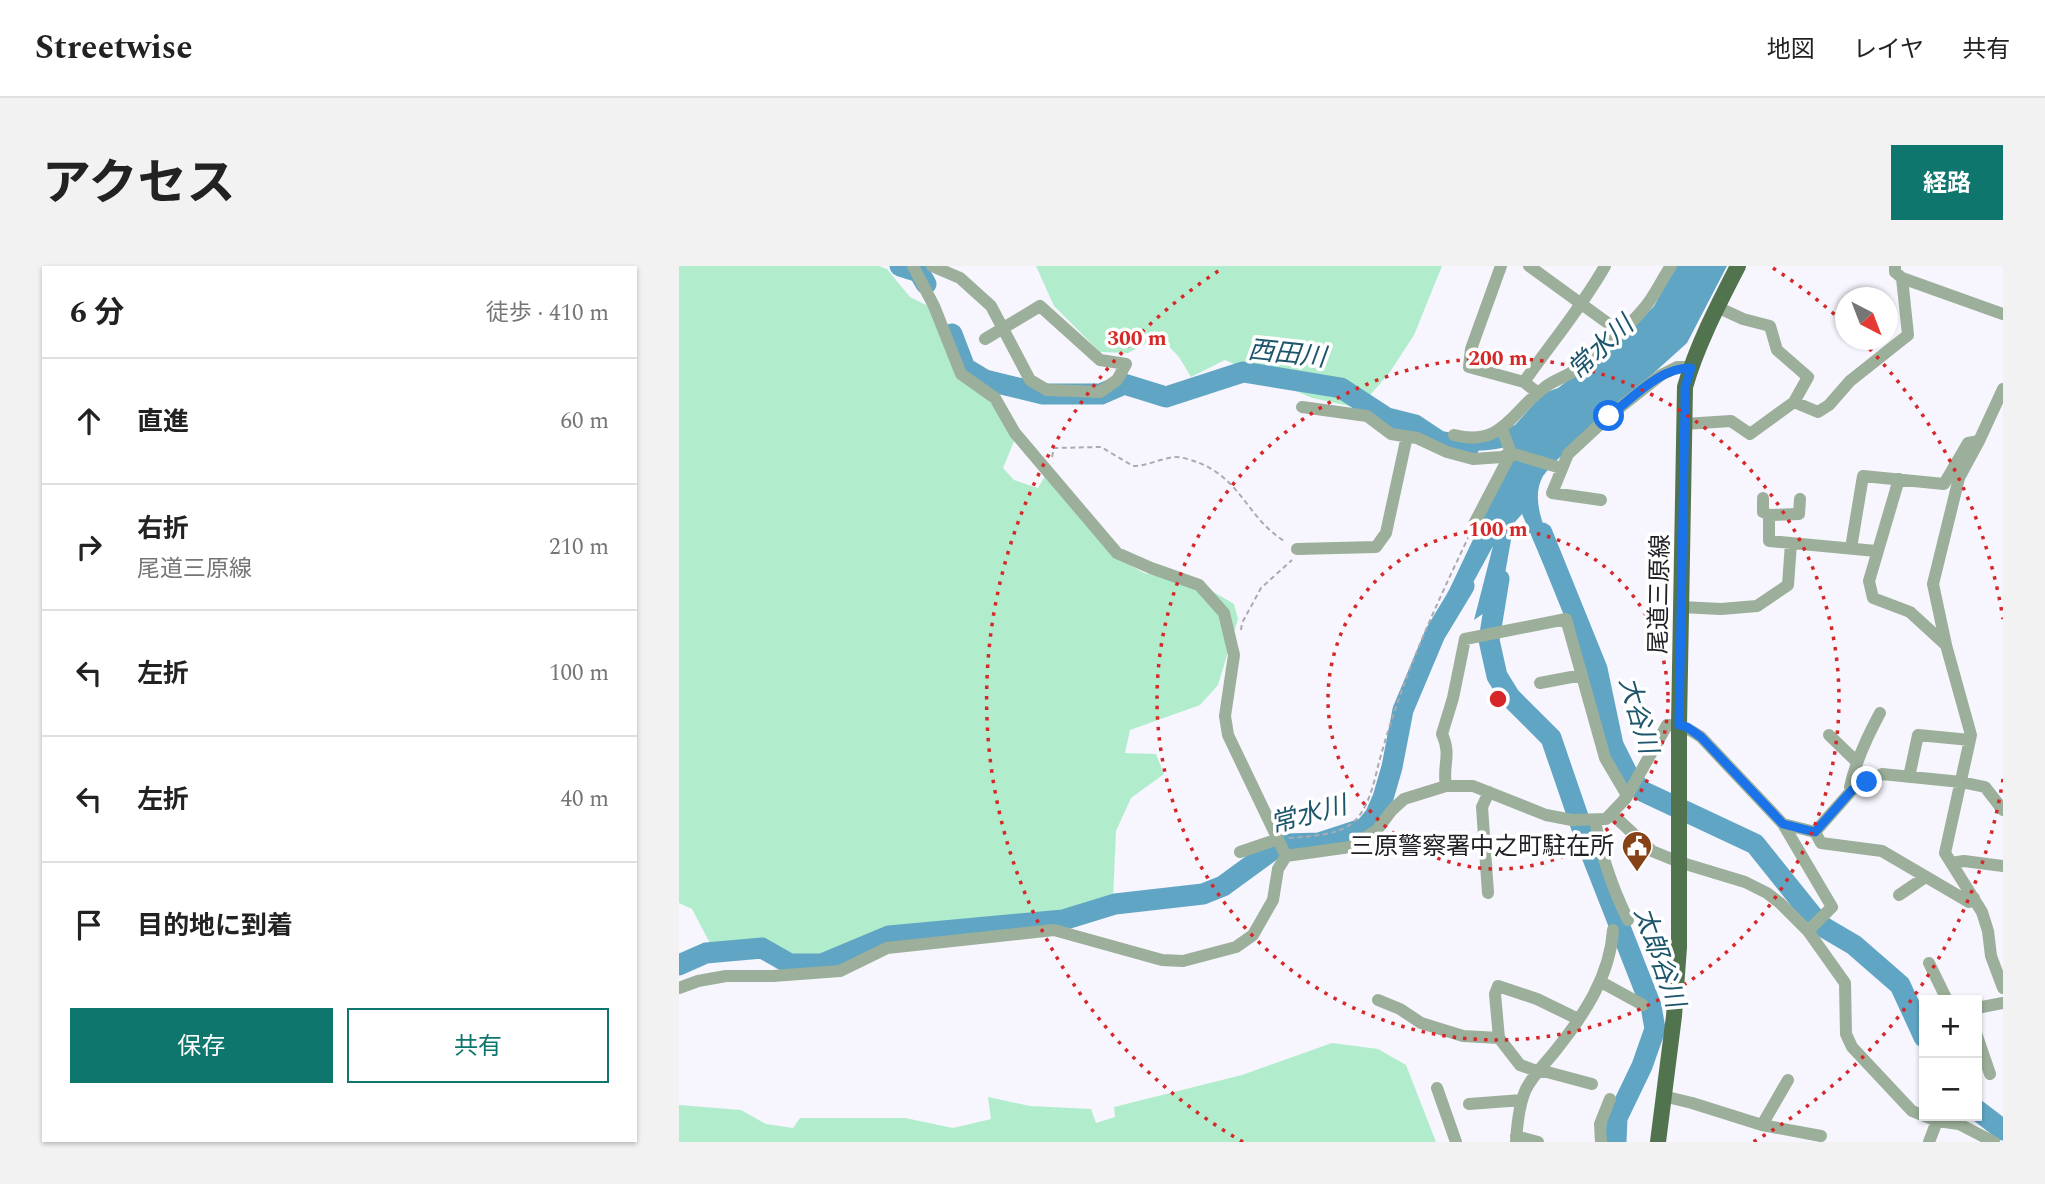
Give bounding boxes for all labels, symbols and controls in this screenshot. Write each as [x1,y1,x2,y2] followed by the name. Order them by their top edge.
[35,23,193,73] text: Streetwise
[1767,32,1815,68] text: 地図
[1853,32,1924,68] text: レイヤ
[1962,32,2010,68] text: 共有
[1891,145,2003,220] button: 経路
[42,147,236,222] text: アクセス
[1835,287,1898,350] north arrow
[70,290,124,336] text: 6 分
[486,296,609,331] text: 徒歩 · 410 m
[1559,304,1645,389] water label: 常水川
[1107,323,1167,355] text: 300 m
[1246,330,1331,378] water label: 西田川
[1468,343,1528,375] text: 200 m
[1593,400,1624,431] route start
[70,402,108,440] icon: ahead
[137,402,189,442] text: 直進
[560,404,609,439] text: 60 m
[137,509,189,549] text: 右折
[1468,514,1528,546] text: 100 m
[70,528,108,566] icon: right
[549,530,609,565] text: 210 m
[1641,534,1679,654] street label: 尾道三原線
[137,552,252,587] text: 尾道三原線
[70,654,108,692] icon: left
[137,654,189,694] text: 左折
[549,656,609,691] text: 100 m
[1608,672,1669,761] water label: 大谷川
[1486,687,1510,711] centre of rings
[1851,766,1882,797] route end
[70,780,108,818] icon: left
[137,780,189,820] text: 左折
[560,782,609,817] text: 40 m
[1265,785,1354,844] water label: 常水川
[1350,829,1614,865] place label: 三原警察署中之町駐在所
[1620,829,1654,873] public building icon: 三原警察署中之町駐在所
[1623,902,1696,1016] water label: 太郎谷川
[70,906,108,944] icon: arrive
[137,906,293,946] text: 目的地に到着
[1919,995,1982,1121] map controls
[1919,995,1982,1058] button: +
[70,1008,333,1083] button: 保存
[347,1008,609,1083] button: 共有
[1919,1058,1982,1121] button: −

